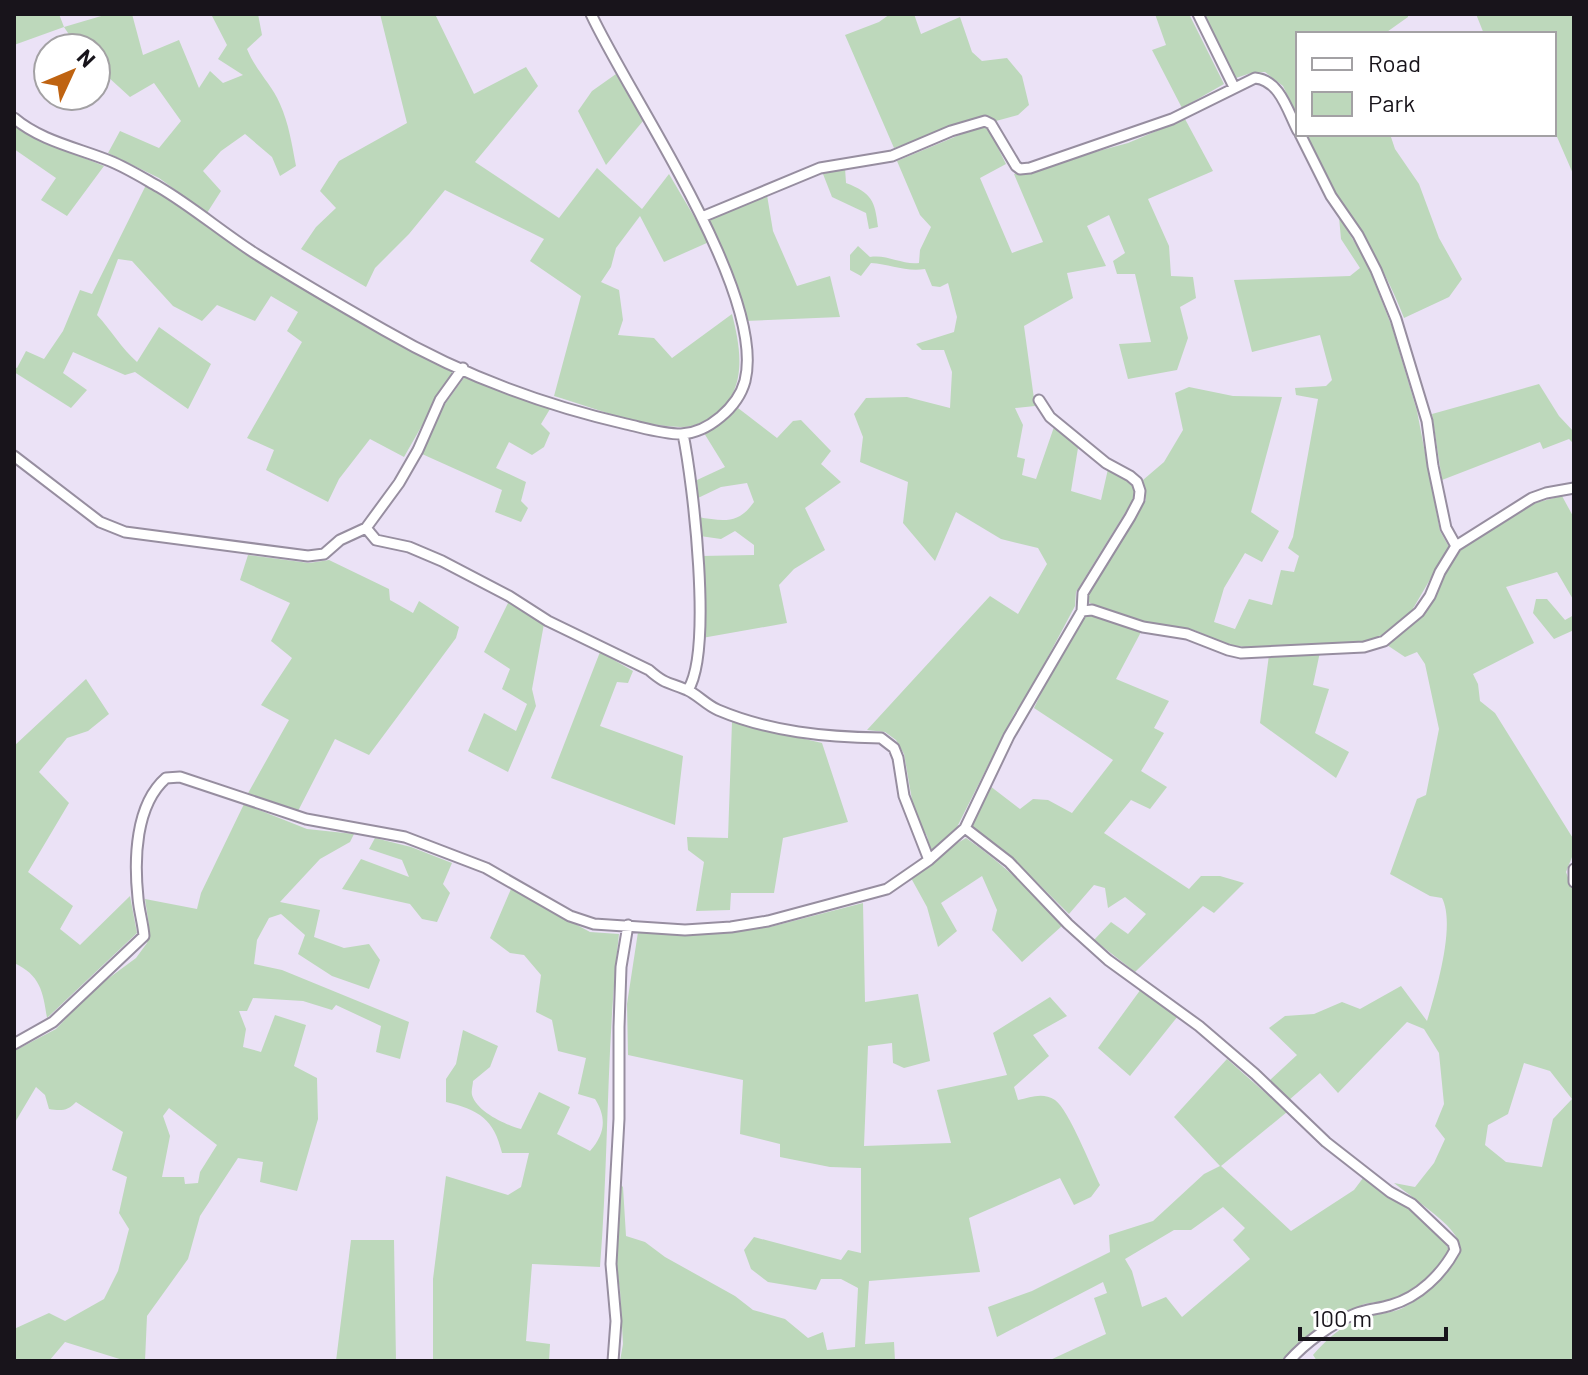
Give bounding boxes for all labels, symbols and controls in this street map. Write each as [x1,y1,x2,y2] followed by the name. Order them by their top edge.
[32,32,112,112] north arrow
[1296,32,1556,136] legend
[73,43,102,72] text: N
[1368,48,1421,77] text: Road
[1368,88,1415,117] text: Park
[1300,1291,1446,1341] scale bar
[1312,1303,1372,1332] text: 100 m

